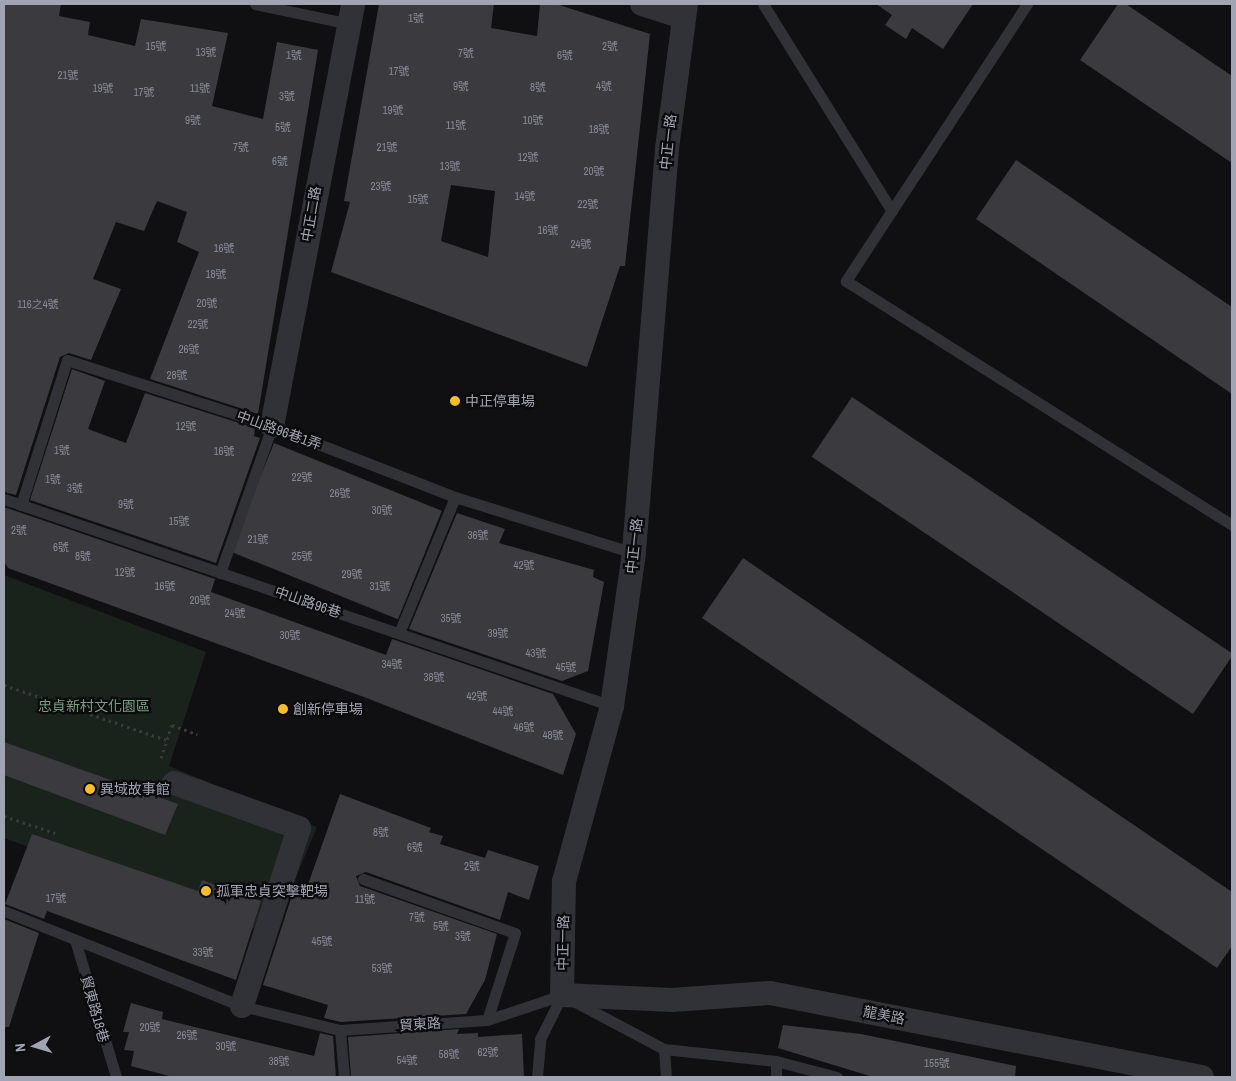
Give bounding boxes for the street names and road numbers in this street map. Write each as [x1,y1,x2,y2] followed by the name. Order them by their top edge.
[657,113,679,171] street label: 中正一路
[298,185,324,243] street label: 中正二路
[234,407,324,453] street label: 中山路96巷1弄
[623,517,645,575] street label: 中正一路
[273,583,343,621] street label: 中山路96巷
[554,915,572,971] street label: 中正一路
[77,974,113,1044] street label: 貿東路18巷
[862,1003,906,1027] street label: 龍美路
[398,1014,442,1034] street label: 貿東路

